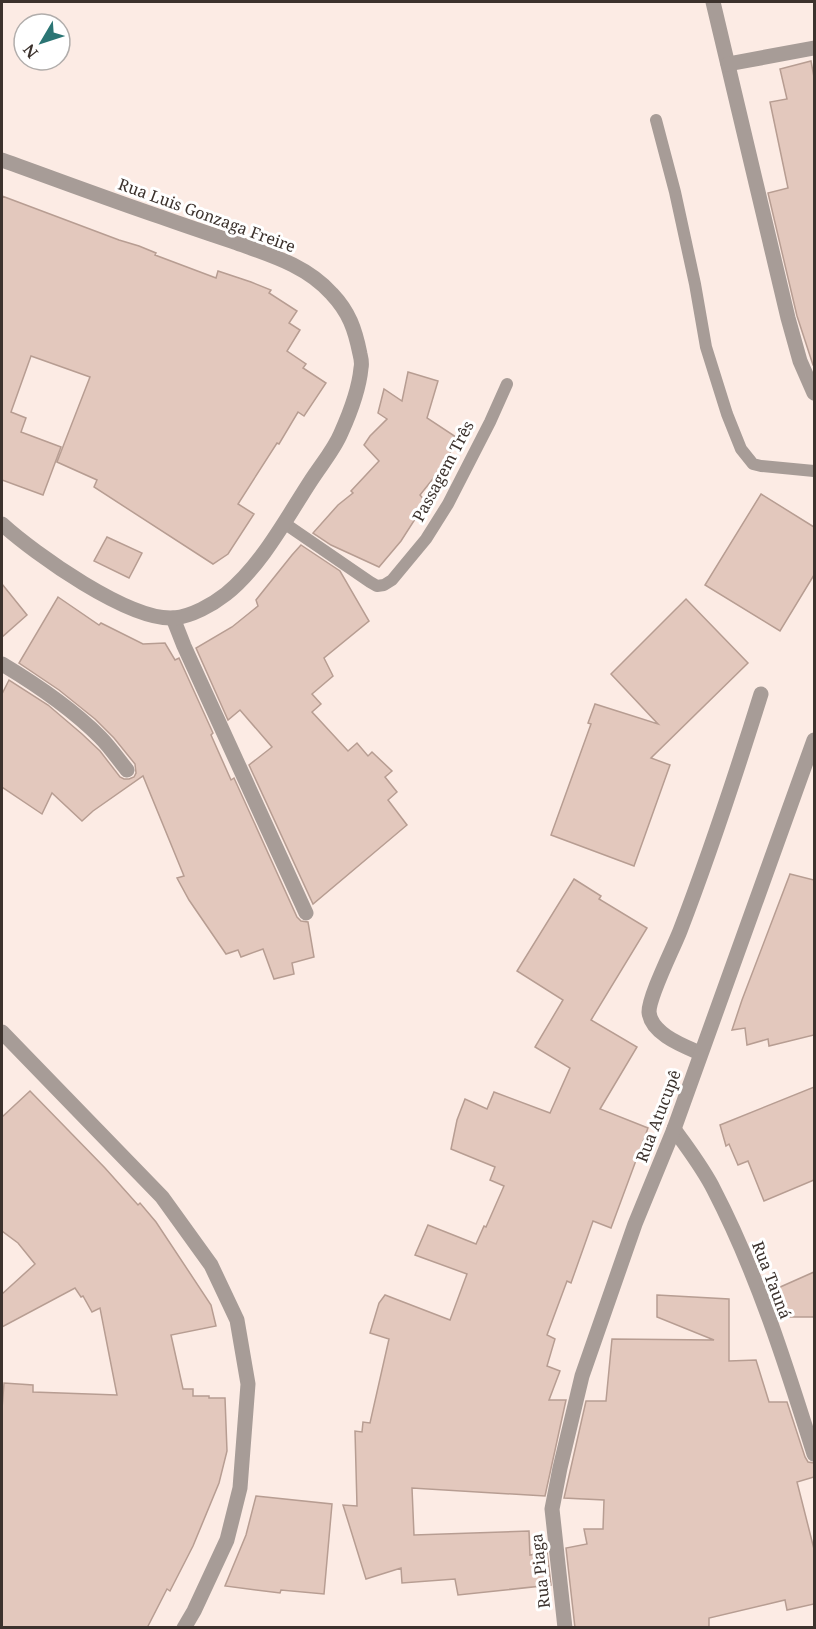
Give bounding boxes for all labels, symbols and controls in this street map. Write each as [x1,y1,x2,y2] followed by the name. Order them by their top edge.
[12,12,72,72] north arrow
[18,39,43,63] text: N
[115,173,299,257] street label: Rua Luis Gonzaga Freire
[407,417,479,525] street label: Passagem Três
[630,1067,686,1165] street label: Rua Atucupê
[747,1238,797,1322] street label: Rua Tauná
[525,1532,555,1610] street label: Rua Piaga

